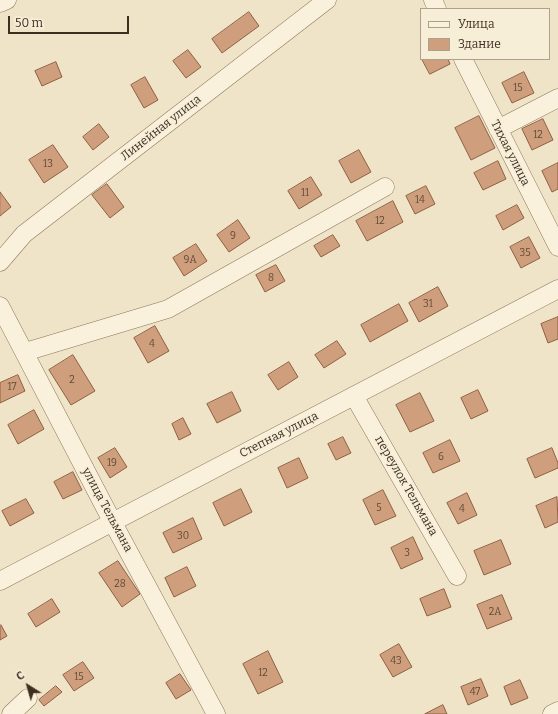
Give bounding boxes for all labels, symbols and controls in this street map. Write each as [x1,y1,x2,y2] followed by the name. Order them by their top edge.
[10,8,131,34] scale bar
[420,8,550,60] legend
[15,16,43,30] text: 50 m
[458,17,494,31] text: Улица
[458,37,501,51] text: Здание
[513,82,523,94] house number: 15
[118,92,204,164] street label: Линейная улица
[487,118,533,188] street label: Тихая улица
[533,129,543,141] house number: 12
[43,158,53,170] house number: 13
[301,187,309,199] house number: 11
[415,194,425,206] house number: 14
[375,215,385,227] house number: 12
[230,230,236,242] house number: 9
[519,247,531,259] house number: 35
[184,254,196,266] house number: 9А
[268,272,274,284] house number: 8
[423,298,433,310] house number: 31
[149,338,155,350] house number: 4
[69,374,75,386] house number: 2
[8,381,16,393] house number: 17
[237,409,321,461] street label: Степная улица
[371,433,441,539] street label: переулок Тельмана
[438,451,444,463] house number: 6
[107,457,117,469] house number: 19
[79,465,135,555] street label: улица Тельмана
[376,502,382,514] house number: 5
[459,503,465,515] house number: 4
[177,530,189,542] house number: 30
[404,547,410,559] house number: 3
[114,578,126,590] house number: 28
[489,606,501,618] house number: 2А
[390,655,402,667] house number: 43
[8,666,48,706] north arrow
[258,667,268,679] house number: 12
[14,669,27,683] text: С
[74,671,84,683] house number: 15
[470,686,480,698] house number: 47

